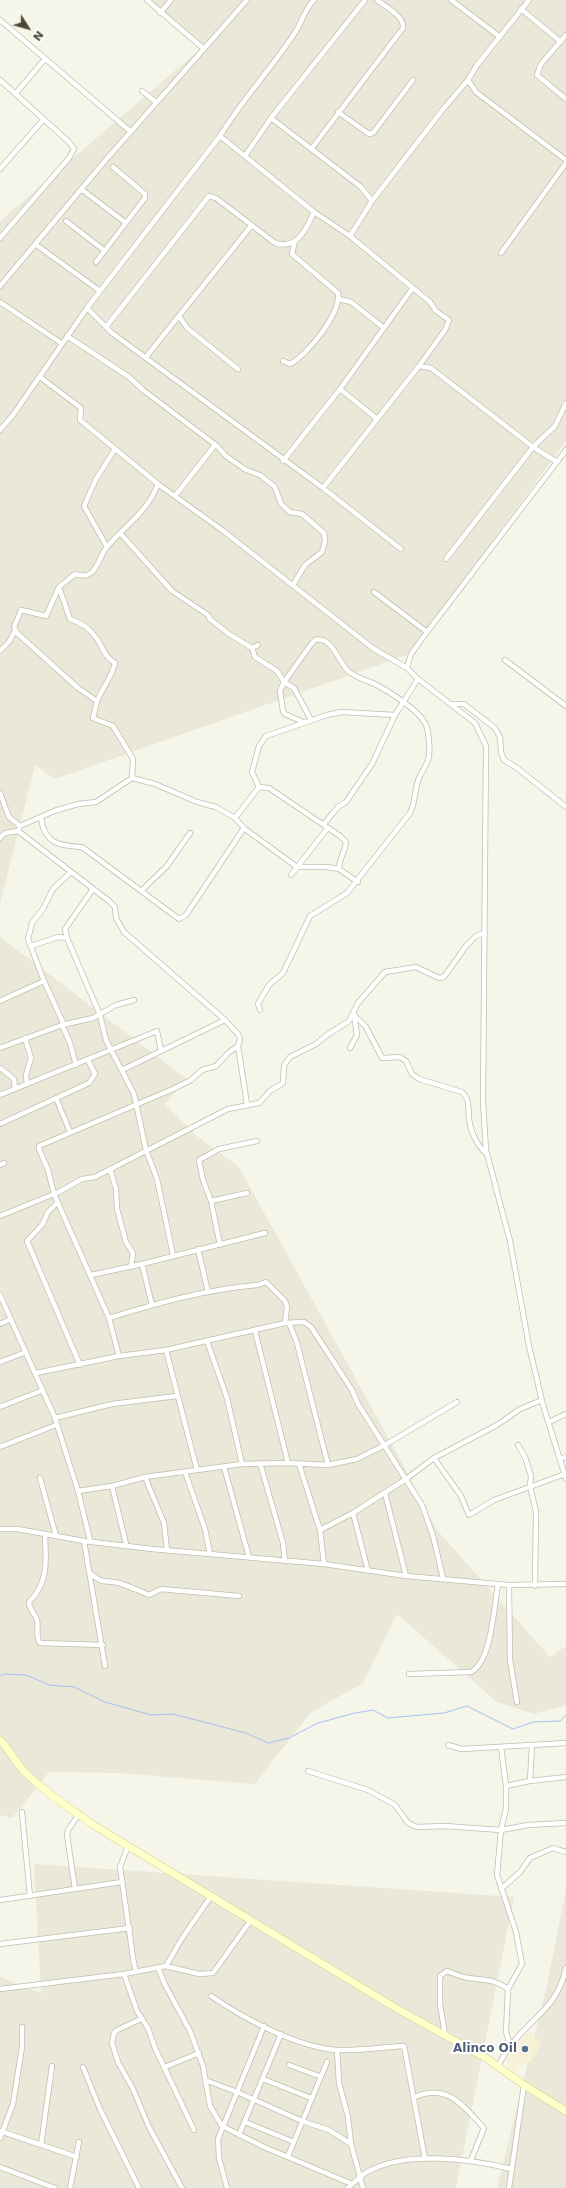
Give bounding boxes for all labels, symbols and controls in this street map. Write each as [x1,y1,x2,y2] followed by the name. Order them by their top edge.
[8,8,48,48] north arrow
[30,28,46,43] text: N
[453,2042,517,2056] place label: Alinco Oil
[520,2044,530,2054] marker: Alinco Oil

